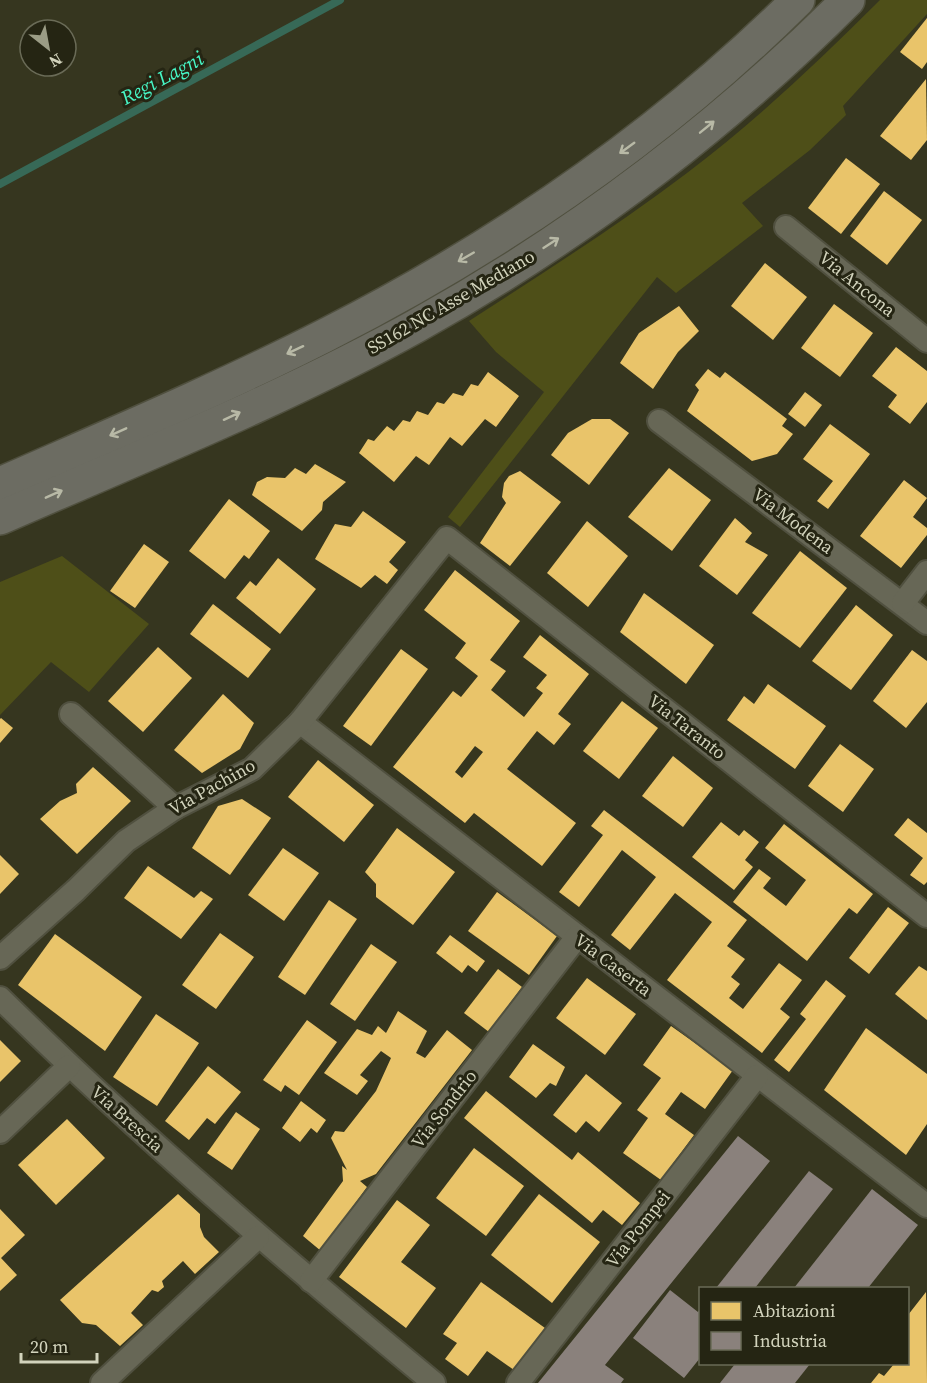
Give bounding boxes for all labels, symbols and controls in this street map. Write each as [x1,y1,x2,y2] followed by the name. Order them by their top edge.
[18,18,78,78] north arrow
[115,44,208,112] water label: Regi Lagni
[45,48,66,73] text: N
[699,121,715,134] one-way arrow
[620,141,636,154] one-way arrow
[542,237,558,249] one-way arrow
[363,243,539,360] street label: SS162 NC Asse Mediano
[814,245,902,323] street label: Via Ancona
[458,251,475,263] one-way arrow
[286,344,304,356] one-way arrow
[223,409,241,421] one-way arrow
[109,426,127,438] one-way arrow
[748,482,840,560] street label: Via Modena
[44,488,62,500] one-way arrow
[643,688,731,765] street label: Via Taranto
[164,752,260,821] street label: Via Pachino
[570,927,658,1002] street label: Via Caserta
[405,1064,482,1153] street label: Via Sondrio
[86,1079,170,1158] street label: Via Brescia
[600,1185,676,1272] street label: Via Pompei
[699,1287,909,1365] legend
[753,1298,835,1323] text: Abitazioni
[21,1326,98,1364] scale bar
[753,1328,828,1353] text: Industria
[30,1334,68,1359] text: 20 m

